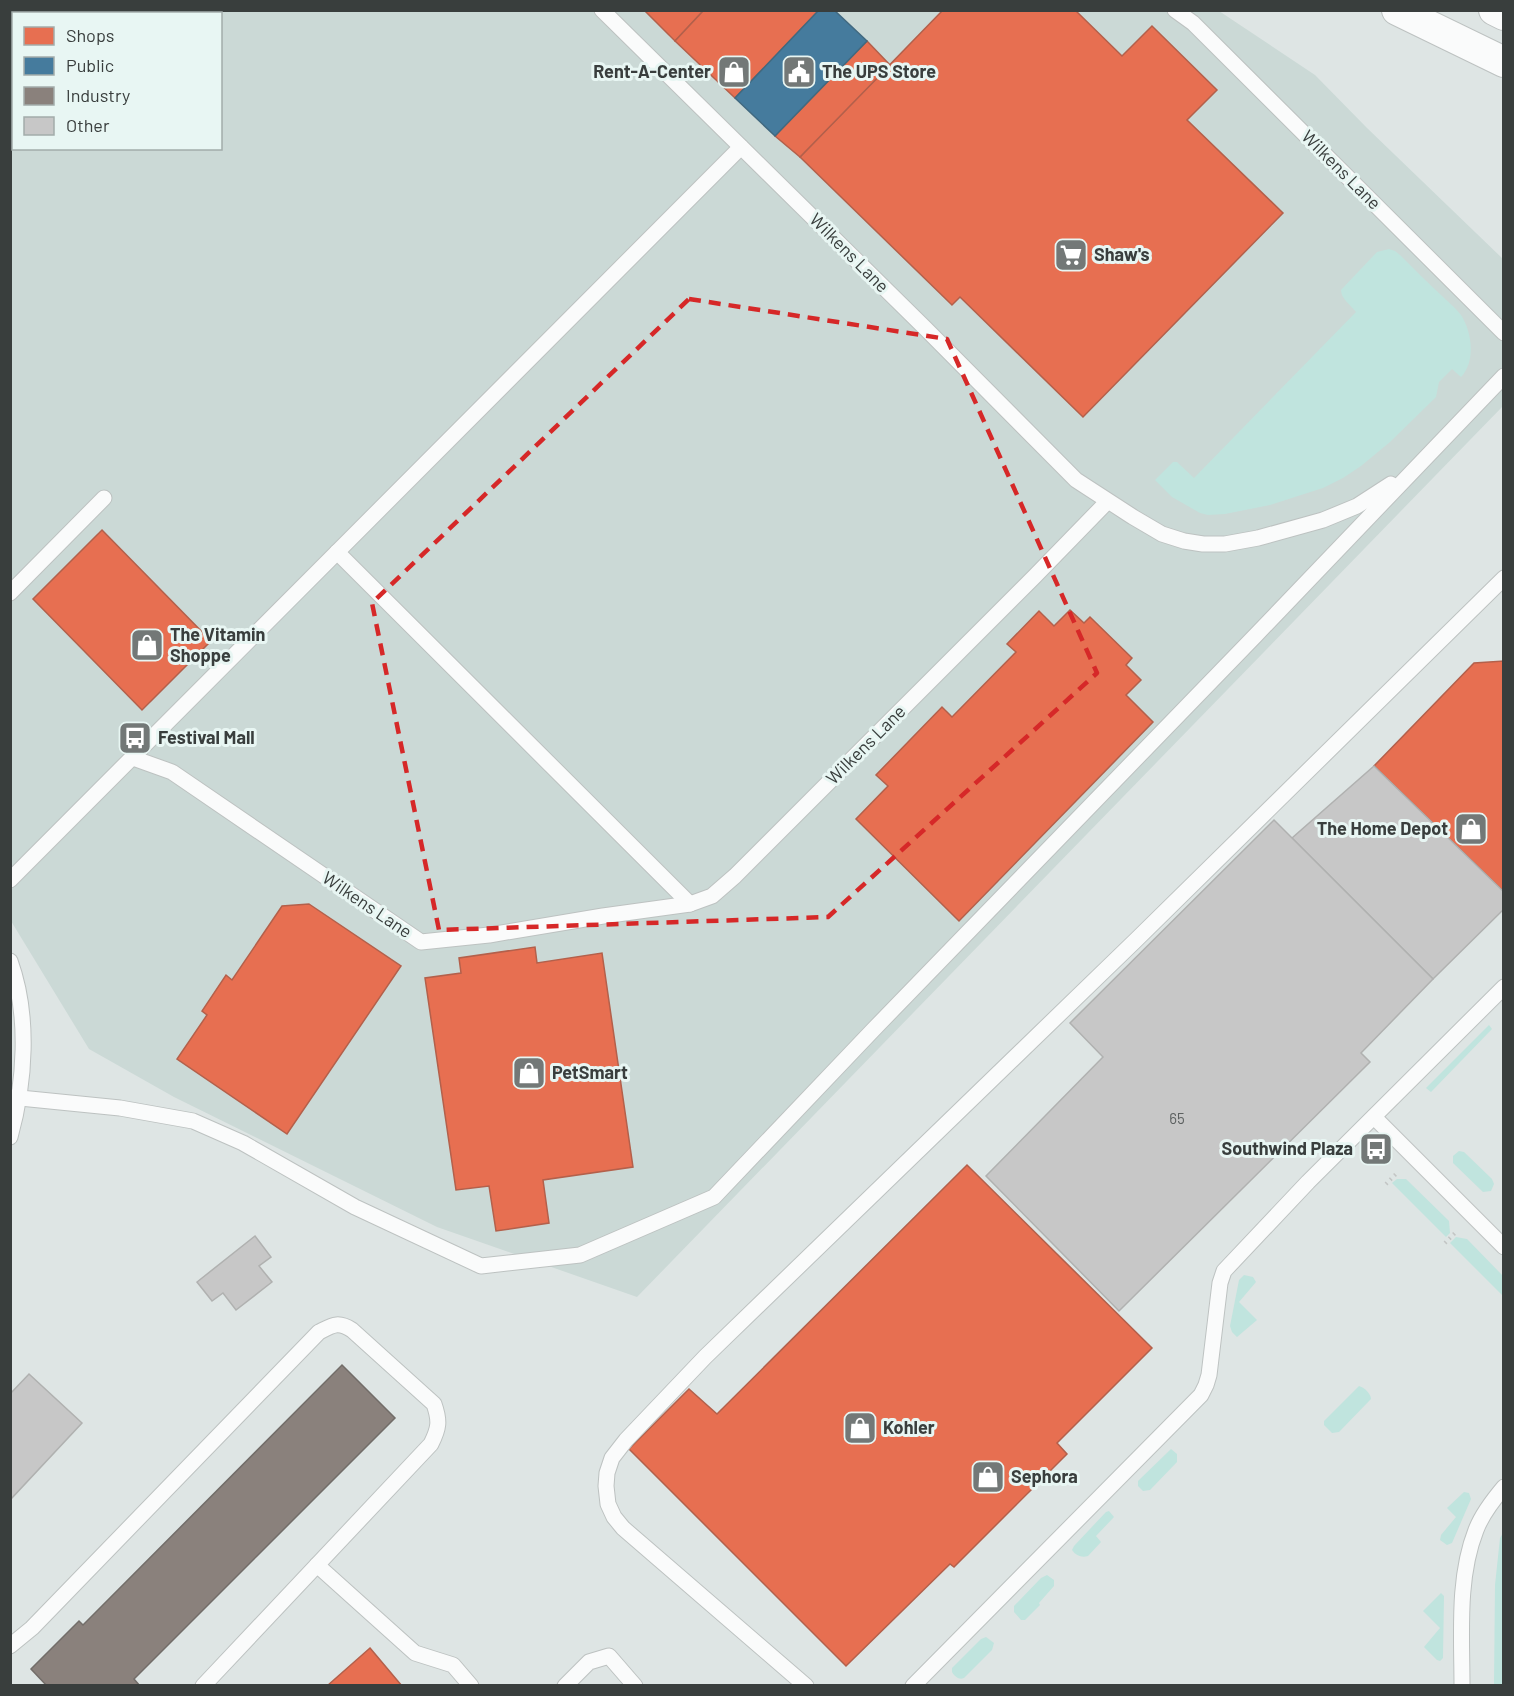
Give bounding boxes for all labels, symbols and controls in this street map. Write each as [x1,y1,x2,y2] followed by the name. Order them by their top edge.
[12,12,222,150] legend
[66,24,115,46] text: Shops
[66,54,114,76] text: Public
[716,54,752,90] shop icon: Rent-A-Center
[781,54,817,90] public building icon: The UPS Store
[593,60,711,82] place label: Rent-A-Center
[822,60,936,82] place label: The UPS Store
[66,84,130,106] text: Industry
[66,114,110,136] text: Other
[1297,125,1386,214] street label: Wilkens Lane
[805,208,894,297] street label: Wilkens Lane
[1053,237,1089,273] supermarket icon: Shaw's
[1094,243,1150,265] place label: Shaw's
[170,623,265,666] place label: The Vitamin Shoppe
[129,627,165,663] shop icon: The Vitamin Shoppe
[821,700,910,789] street label: Wilkens Lane
[117,720,153,756] bus stop icon: Festival Mall
[158,726,255,748] place label: Festival Mall
[1453,811,1489,847] shop icon: The Home Depot
[1317,817,1448,839] place label: The Home Depot
[319,866,417,942] street label: Wilkens Lane
[511,1055,547,1091] shop icon: PetSmart
[552,1061,628,1083] place label: PetSmart
[1169,1109,1185,1127] house number: 65
[1358,1131,1394,1167] bus stop icon: Southwind Plaza
[1221,1137,1353,1159] place label: Southwind Plaza
[842,1410,878,1446] shop icon: Kohler
[883,1416,935,1438] place label: Kohler
[970,1459,1006,1495] shop icon: Sephora
[1011,1465,1078,1487] place label: Sephora

